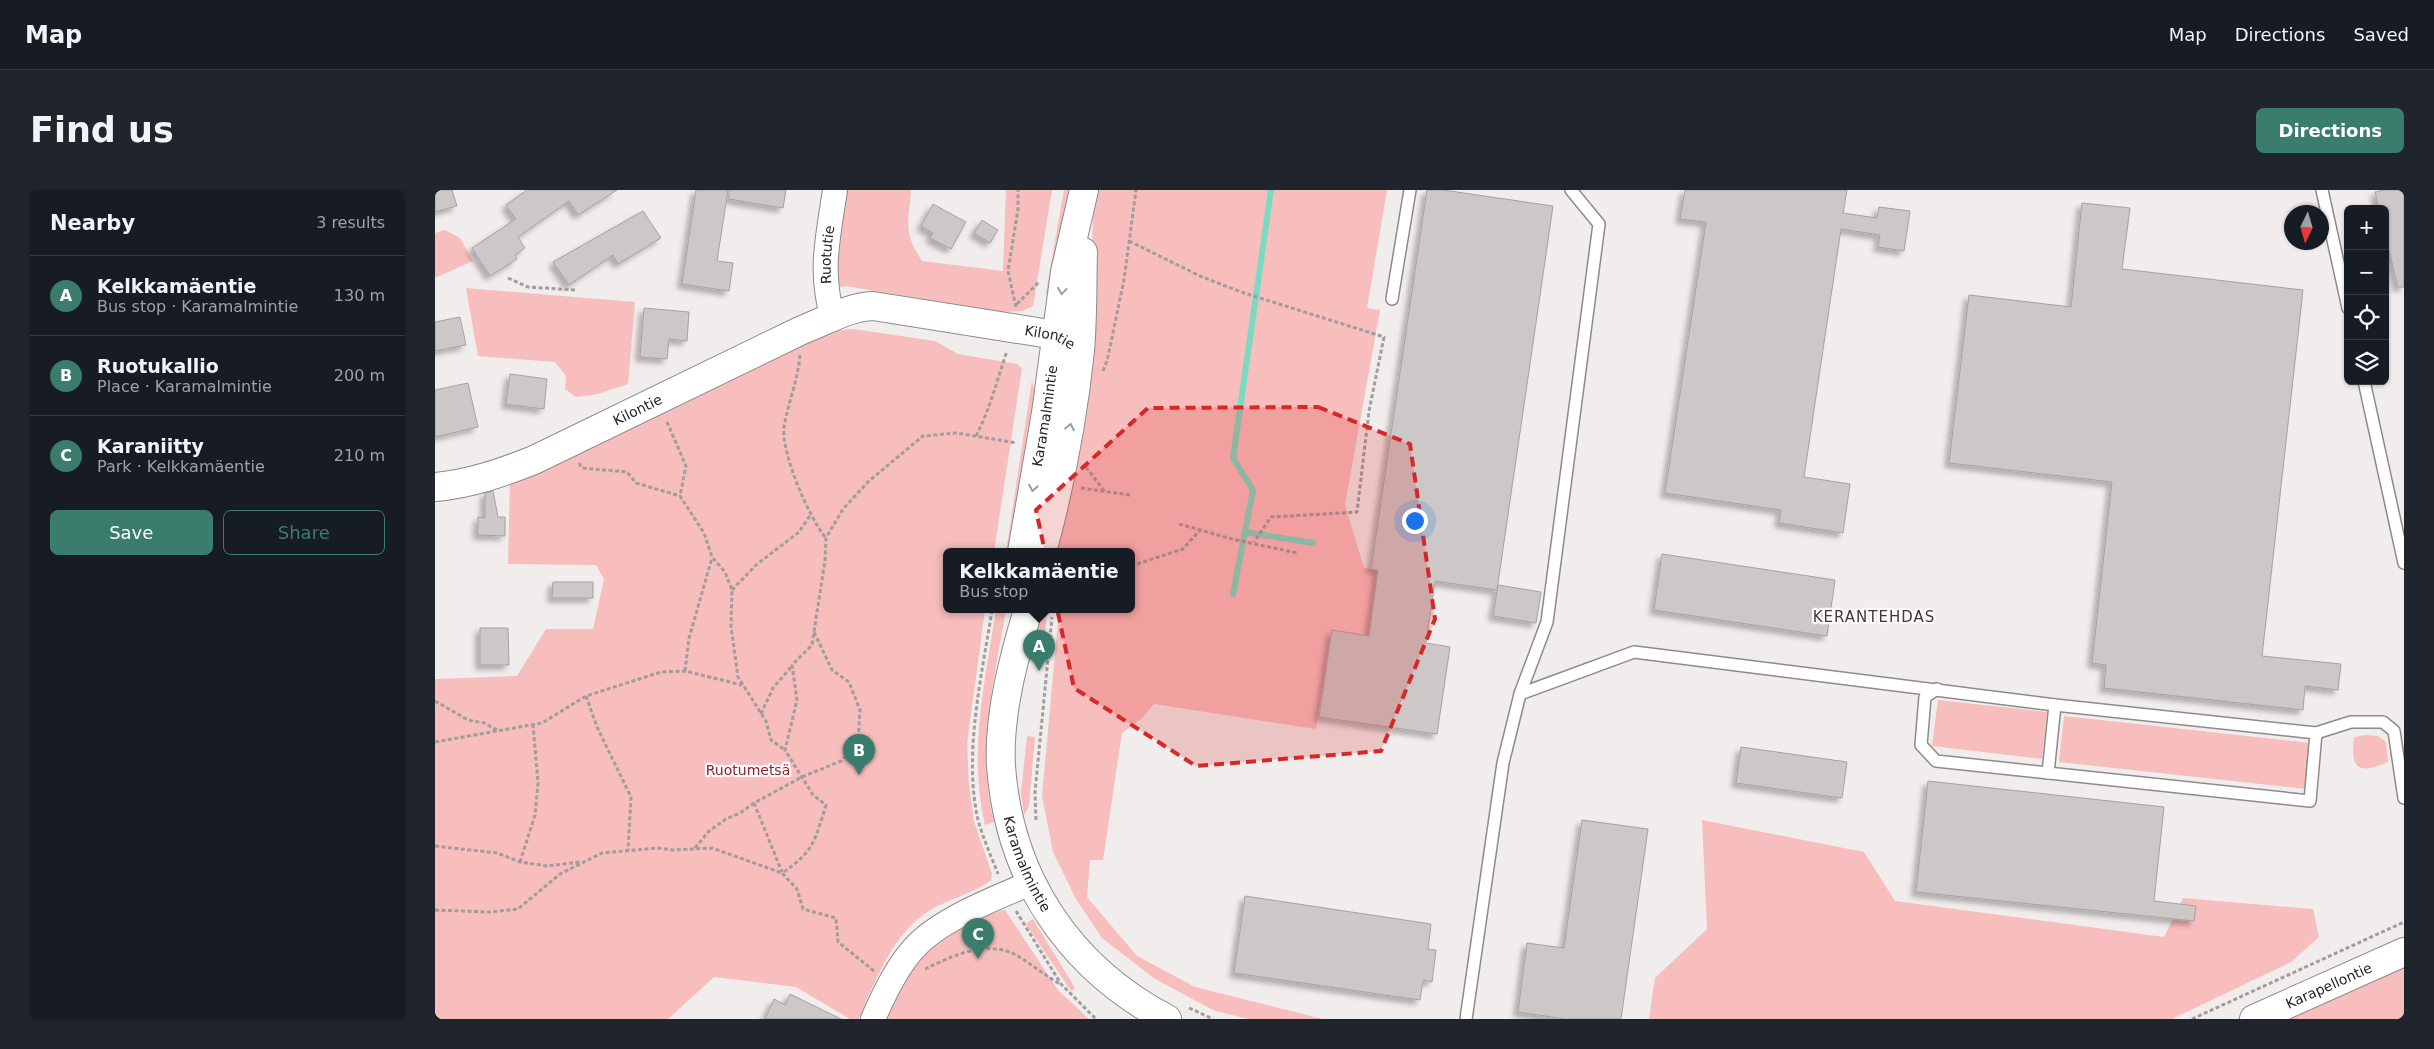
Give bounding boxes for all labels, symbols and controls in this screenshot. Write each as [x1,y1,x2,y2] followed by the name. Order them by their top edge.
[25,21,82,49] text: Map
[2169,24,2207,45] text: Map
[2235,24,2325,45] text: Directions
[2353,24,2409,45] text: Saved
[2256,108,2404,153] button: Directions
[30,110,174,150] text: Find us
[2284,205,2329,250] north arrow
[2344,205,2389,385] map controls
[2344,205,2389,250] button: +
[50,211,135,235] text: Nearby
[316,213,385,232] text: 3 results
[818,224,837,285] street label: Ruotutie
[2344,250,2389,295] button: −
[97,275,256,297] text: Kelkkamäentie
[60,286,72,305] text: A
[334,286,385,305] text: 130 m
[1057,288,1068,296] one-way arrow
[2344,295,2389,340] button: locate
[97,297,298,316] text: Bus stop · Karamalmintie
[1023,322,1078,352] street label: Kilontie
[2344,340,2389,385] button: layers
[97,355,219,377] text: Ruotukallio
[1029,364,1060,468] street label: Karamalmintie
[60,366,72,385] text: B
[334,366,385,385] text: 200 m
[97,377,272,396] text: Place · Karamalmintie
[610,391,665,428] street label: Kilontie
[1064,423,1075,432] one-way arrow
[97,435,204,457] text: Karaniitty
[60,446,72,465] text: C
[334,446,385,465] text: 210 m
[97,457,265,476] text: Park · Kelkkamäentie
[1029,484,1039,493] one-way arrow
[1402,508,1428,534] your location
[50,510,213,555] button: Save
[223,510,385,555] button: Share
[943,548,1135,613] popup
[959,560,1119,582] text: Kelkkamäentie
[959,582,1028,601] text: Bus stop
[1813,608,1935,626] district label: KERANTEHDAS
[1023,630,1055,671] pin: A
[843,734,875,775] pin: B
[706,762,790,778] park label: Ruotumetsä
[1001,814,1054,915] street label: Karamalmintie
[962,918,994,959] pin: C
[2283,959,2374,1012] street label: Karapellontie

